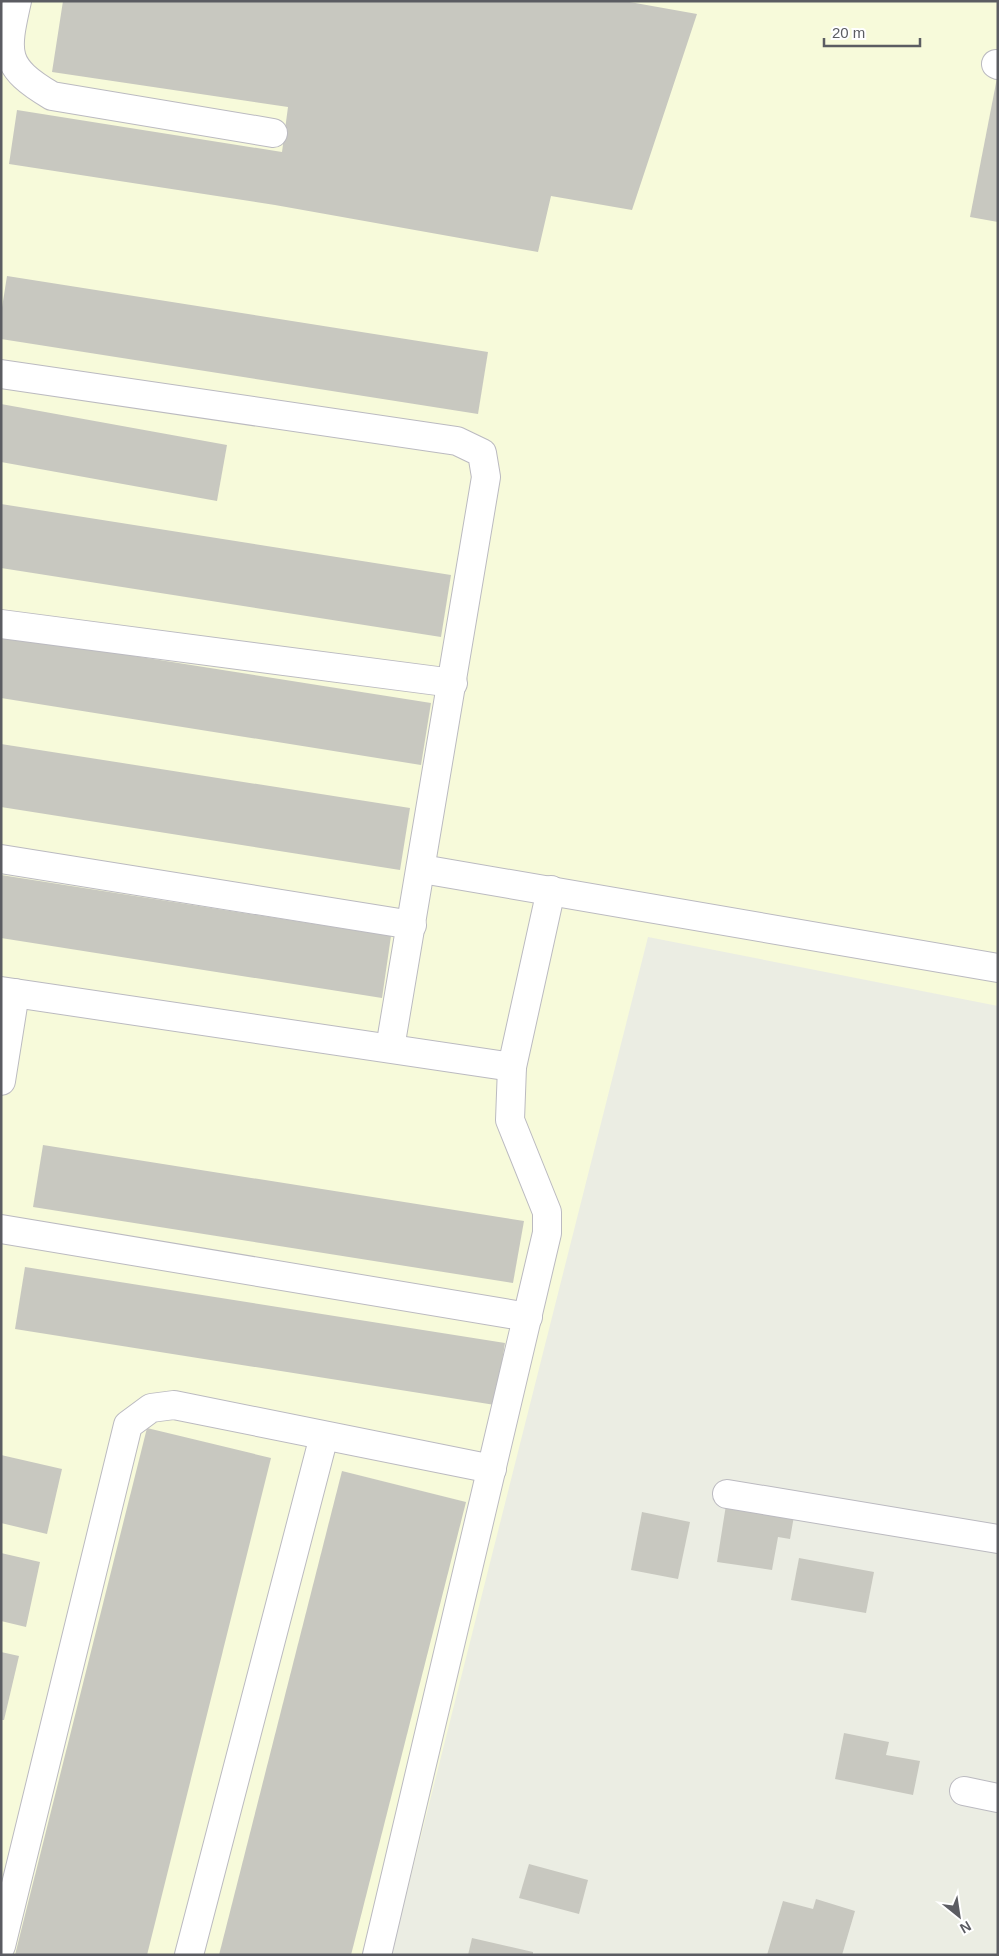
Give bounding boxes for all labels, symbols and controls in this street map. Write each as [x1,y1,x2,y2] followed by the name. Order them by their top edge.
[824,15,920,47] scale bar
[832,24,865,41] text: 20 m
[934,1891,984,1941] north arrow
[957,1918,974,1937] text: N

